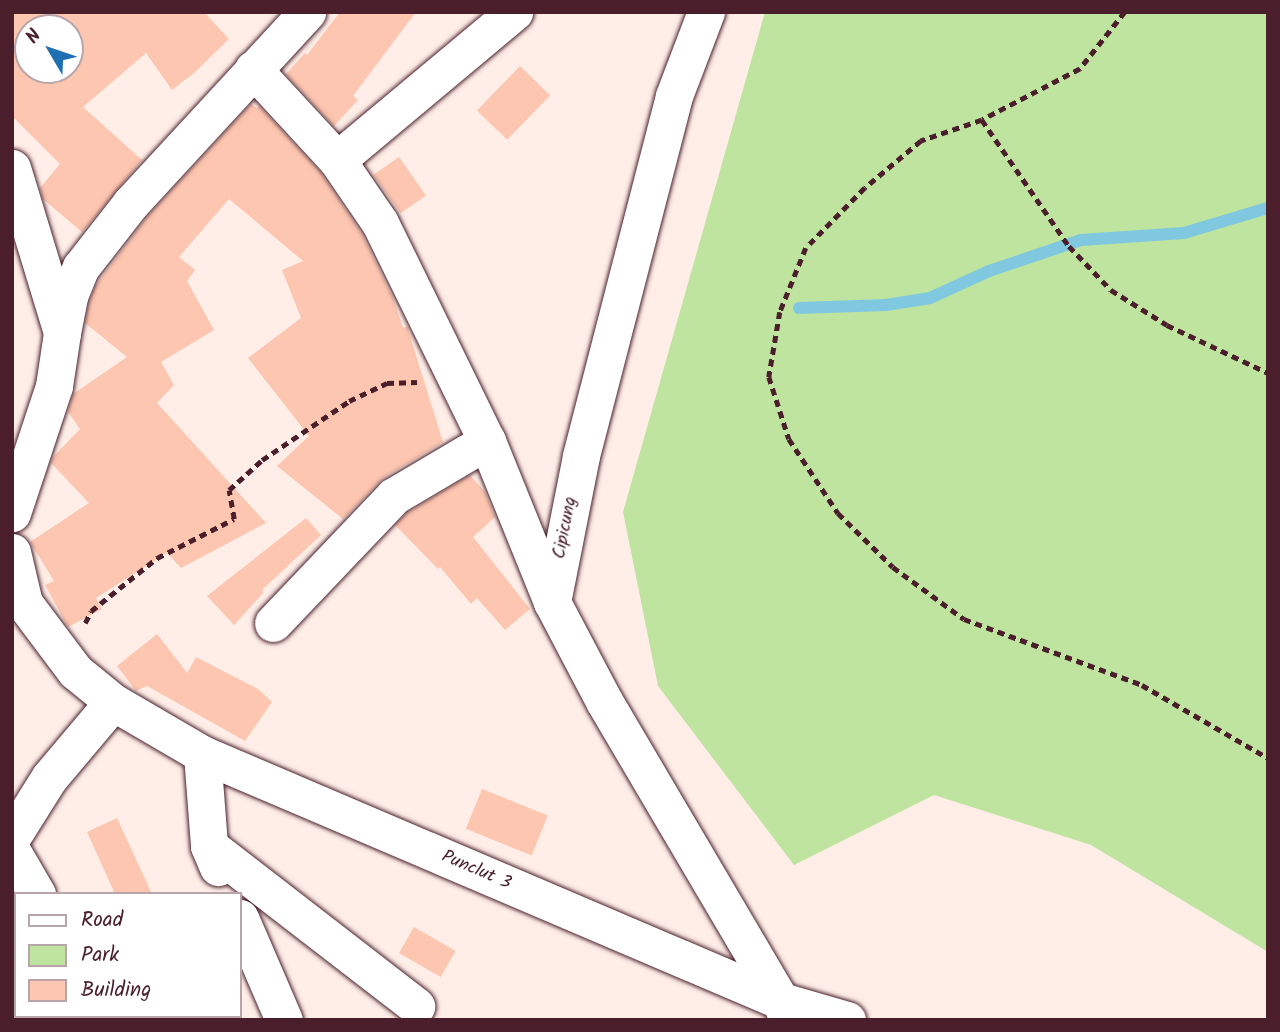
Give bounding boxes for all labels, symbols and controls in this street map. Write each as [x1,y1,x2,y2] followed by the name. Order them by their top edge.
[14,14,84,84] north arrow
[19,23,50,51] text: N
[549,495,583,561] street label: Cipicung
[438,847,514,895] street label: Punclut 3
[14,892,242,1018] legend
[81,904,123,937] text: Road
[81,939,119,972] text: Park
[81,974,151,1007] text: Building

